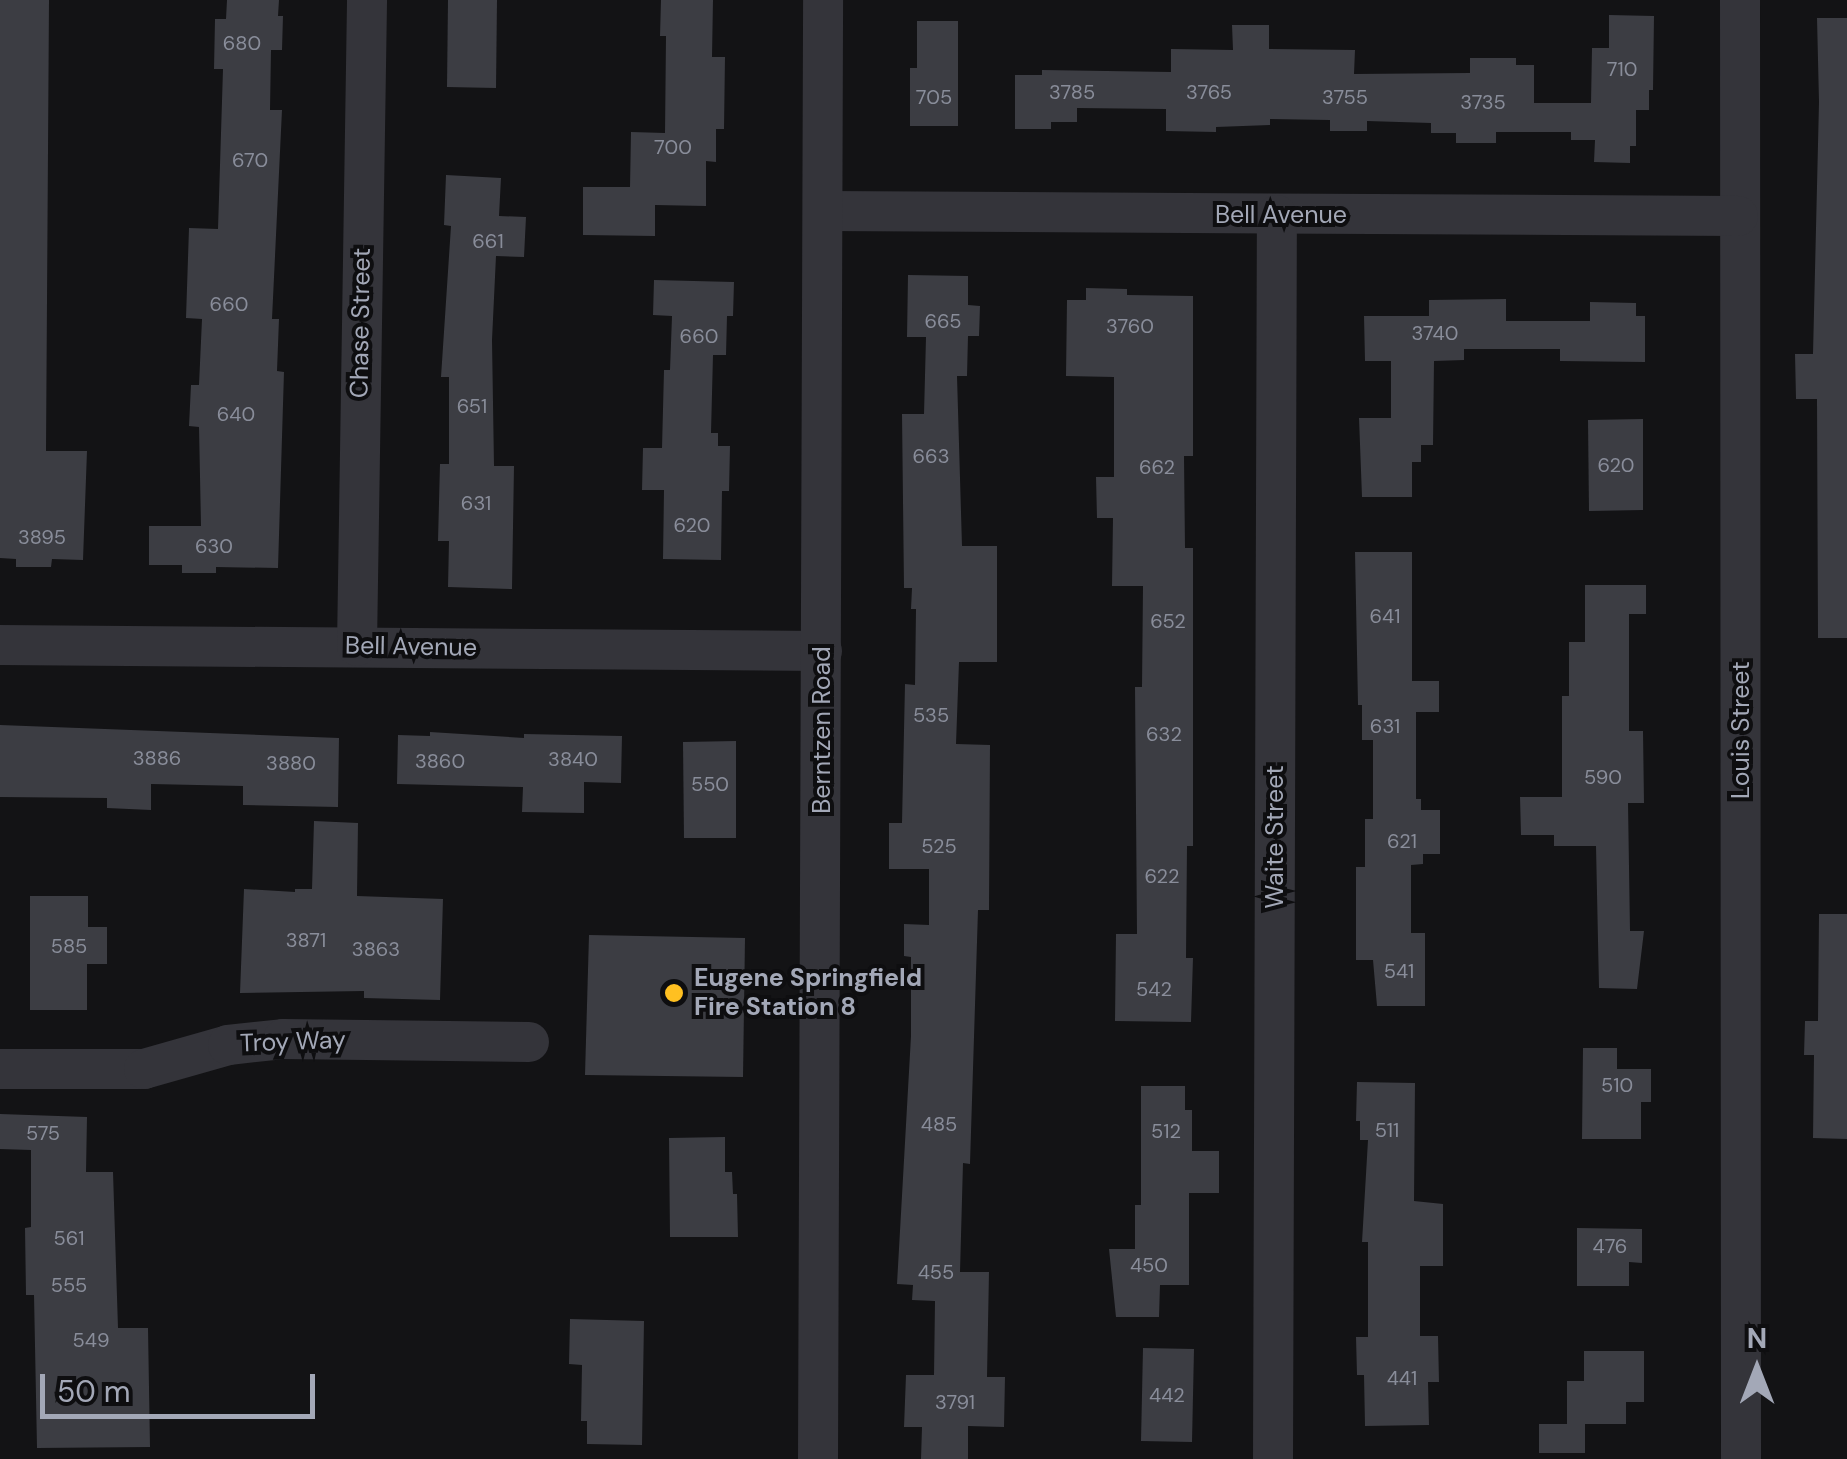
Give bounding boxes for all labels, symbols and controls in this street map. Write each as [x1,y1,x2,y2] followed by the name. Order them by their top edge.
[223,31,261,55] house number: 680
[1607,57,1637,81] house number: 710
[1049,80,1095,104] house number: 3785
[1186,80,1232,104] house number: 3765
[916,85,952,109] house number: 705
[1322,85,1368,109] house number: 3755
[1460,90,1506,114] house number: 3735
[654,135,692,159] house number: 700
[232,148,268,172] house number: 670
[1215,200,1347,230] street label: Bell Avenue
[472,229,504,253] house number: 661
[345,248,377,398] street label: Chase Street
[210,292,248,316] house number: 660
[925,309,961,333] house number: 665
[1106,314,1154,338] house number: 3760
[1412,321,1458,345] house number: 3740
[680,324,718,348] house number: 660
[457,394,487,418] house number: 651
[217,402,255,426] house number: 640
[913,444,949,468] house number: 663
[1597,453,1635,477] house number: 620
[1139,455,1175,479] house number: 662
[461,491,491,515] house number: 631
[673,513,711,537] house number: 620
[18,525,66,549] house number: 3895
[195,534,233,558] house number: 630
[1370,604,1400,628] house number: 641
[1150,609,1186,633] house number: 652
[345,631,477,663] street label: Bell Avenue
[807,646,837,814] street label: Berntzen Road
[1726,661,1756,799] street label: Louis Street
[913,703,949,727] house number: 535
[1370,714,1400,738] house number: 631
[1146,722,1182,746] house number: 632
[133,746,181,770] house number: 3886
[548,747,598,771] house number: 3840
[415,749,465,773] house number: 3860
[266,751,316,775] house number: 3880
[1260,765,1290,909] street label: Waite Street
[1584,765,1622,789] house number: 590
[691,772,729,796] house number: 550
[1387,829,1417,853] house number: 621
[921,834,957,858] house number: 525
[1144,864,1180,888] house number: 622
[286,928,326,952] house number: 3871
[51,934,87,958] house number: 585
[352,937,400,961] house number: 3863
[1384,959,1414,983] house number: 541
[694,964,922,1023] place label: Eugene Springfield Fire Station 8
[1136,977,1172,1001] house number: 542
[663,982,685,1004] marker: Eugene Springfield Fire Station 8
[240,1025,346,1059] street label: Troy Way
[1601,1073,1633,1097] house number: 510
[921,1112,957,1136] house number: 485
[1375,1118,1399,1142] house number: 511
[1151,1119,1181,1143] house number: 512
[26,1121,60,1145] house number: 575
[54,1226,84,1250] house number: 561
[1593,1234,1627,1258] house number: 476
[1130,1253,1168,1277] house number: 450
[918,1260,954,1284] house number: 455
[51,1273,87,1297] house number: 555
[1707,1319,1807,1419] north arrow
[1747,1320,1767,1357] text: N
[73,1328,109,1352] house number: 549
[45,1354,320,1416] scale bar
[1387,1366,1417,1390] house number: 441
[57,1372,131,1411] text: 50 m
[1149,1383,1185,1407] house number: 442
[935,1390,975,1414] house number: 3791

